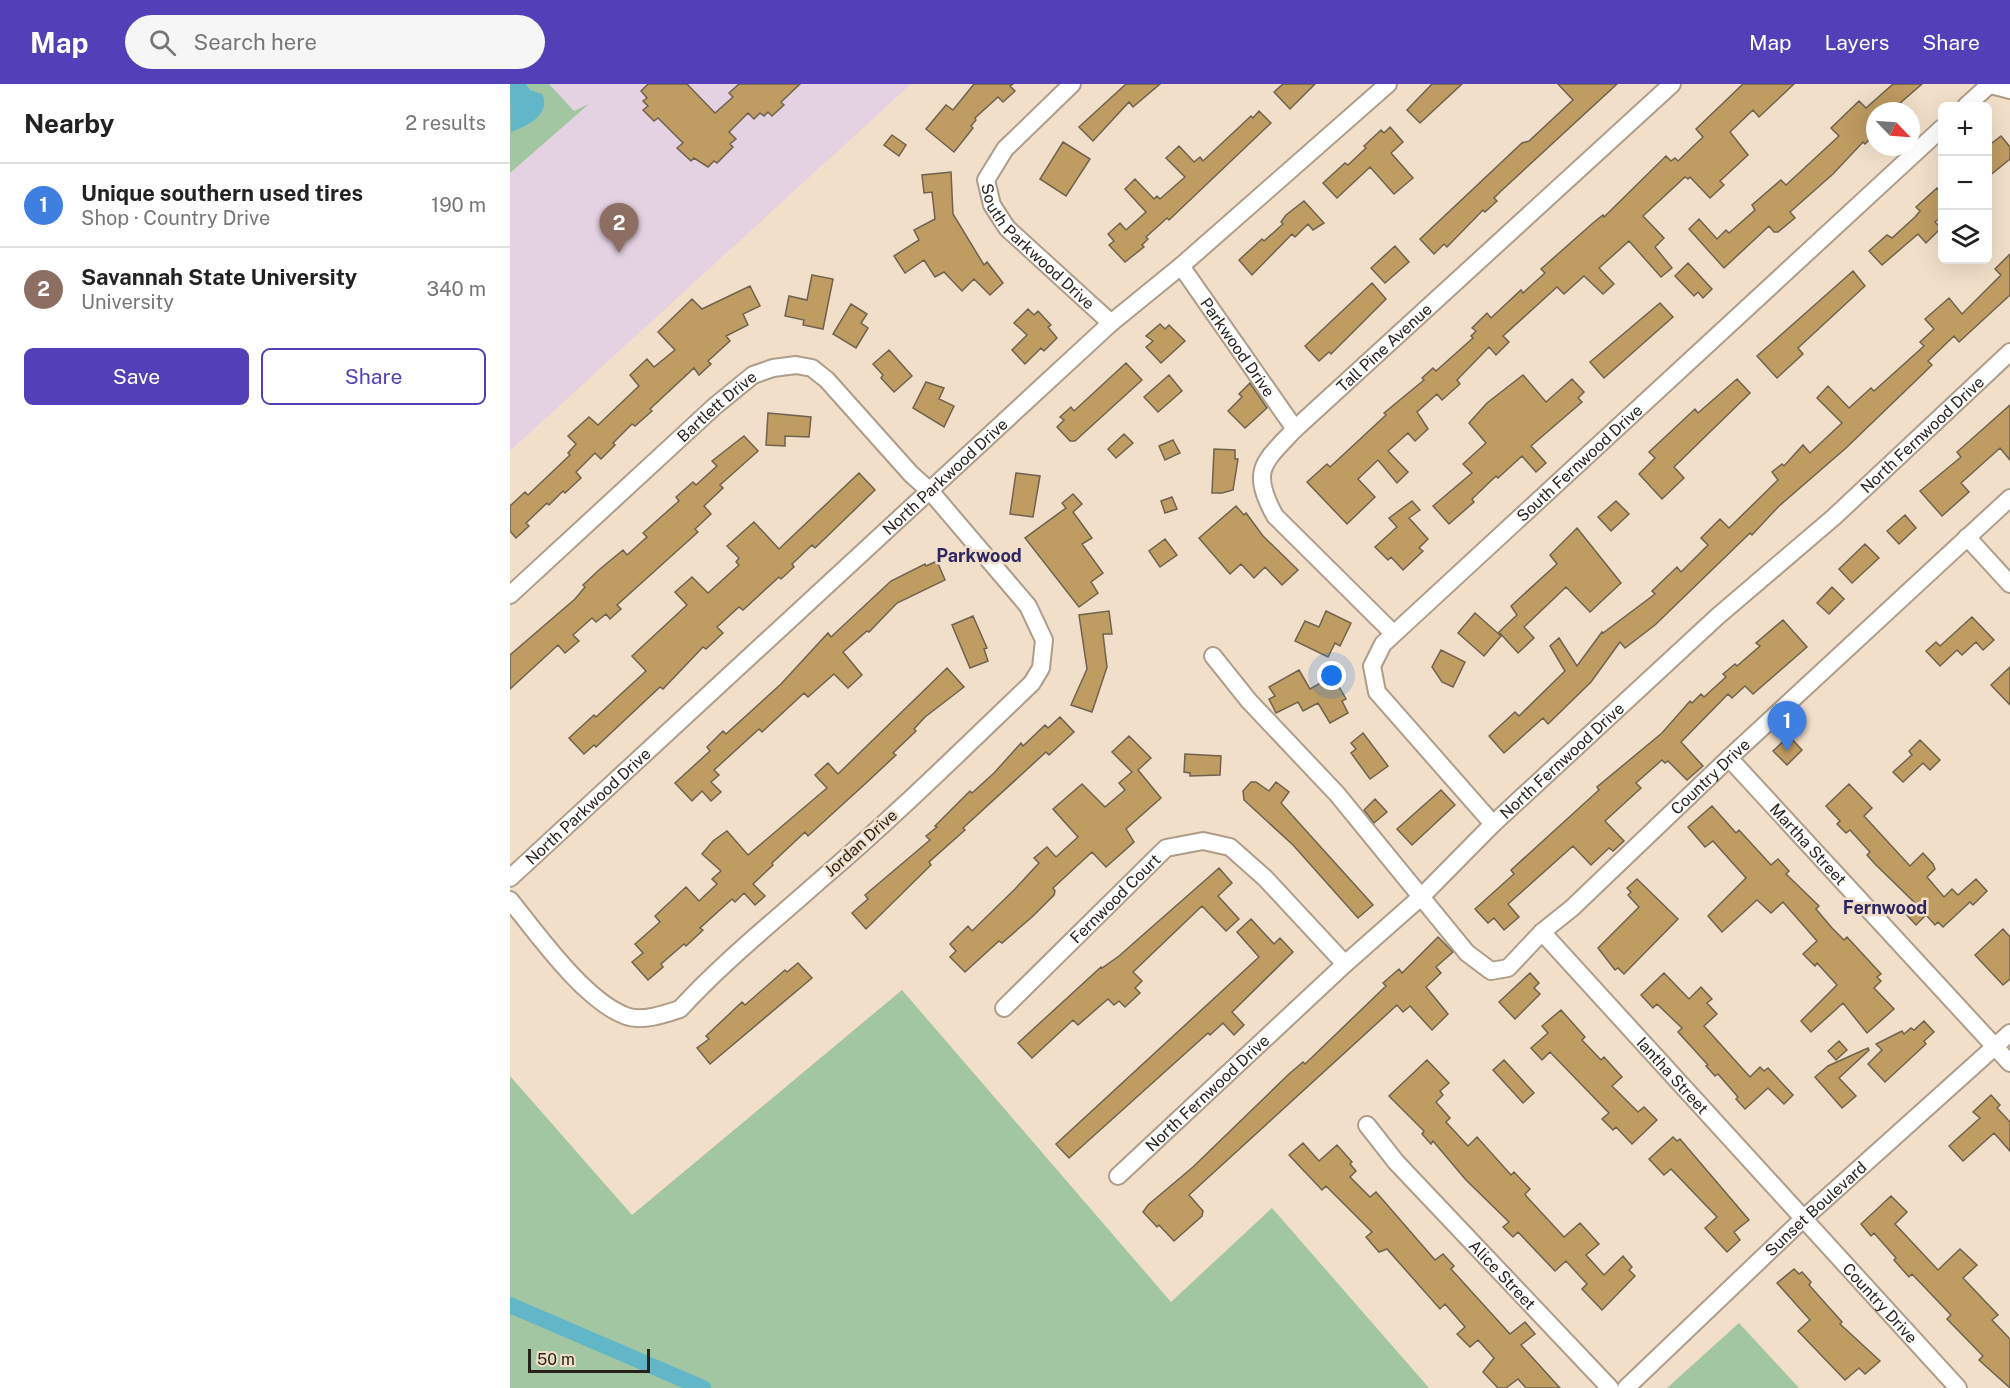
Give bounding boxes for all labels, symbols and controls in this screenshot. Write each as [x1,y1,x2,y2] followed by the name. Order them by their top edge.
[125,15,545,69] search box
[30,26,89,59] text: Map
[146,26,179,59] icon: search
[194,29,317,55] text: Search here
[1749,30,1792,55] text: Map
[1825,30,1889,55] text: Layers
[1922,30,1980,55] text: Share
[1866,102,1920,156] north arrow
[1938,102,1992,264] map controls
[1938,102,1992,156] button: +
[24,108,114,139] text: Nearby
[405,111,486,135] text: 2 results
[1938,156,1992,210] button: −
[81,180,363,206] text: Unique southern used tires
[978,181,1099,313] street label: South Parkwood Drive
[39,193,48,217] text: 1
[431,193,486,217] text: 190 m
[600,204,638,253] pin: 2
[81,206,270,230] text: Shop · Country Drive
[1938,210,1992,264] button: layers
[81,264,357,290] text: Savannah State University
[37,277,50,301] text: 2
[426,277,486,301] text: 340 m
[81,290,174,314] text: University
[1197,294,1279,400] street label: Parkwood Drive
[1333,299,1436,396] street label: Tall Pine Avenue
[24,348,249,405] button: Save
[261,348,486,405] button: Share
[673,367,760,446] street label: Bartlett Drive
[1856,372,1988,497] street label: North Fernwood Drive
[1513,400,1646,525] street label: South Fernwood Drive
[879,414,1011,539] street label: North Parkwood Drive
[936,545,1022,566] district label: Parkwood
[1317,661,1346,690] your location
[1496,698,1628,823] street label: North Fernwood Drive
[1768,702,1806,751] pin: 1
[1667,734,1753,818] street label: Country Drive
[522,744,654,868] street label: North Parkwood Drive
[1766,799,1850,889] street label: Martha Street
[821,805,901,881] street label: Jordan Drive
[1066,850,1164,947] street label: Fernwood Court
[1843,897,1927,918] district label: Fernwood
[1141,1030,1273,1155] street label: North Fernwood Drive
[1633,1033,1713,1118] street label: Iantha Street
[1761,1157,1870,1260] street label: Sunset Boulevard
[1465,1236,1540,1313] street label: Alice Street
[1839,1259,1922,1347] street label: Country Drive
[528,1346,650,1374] scale bar
[537,1350,575,1369] text: 50 m

